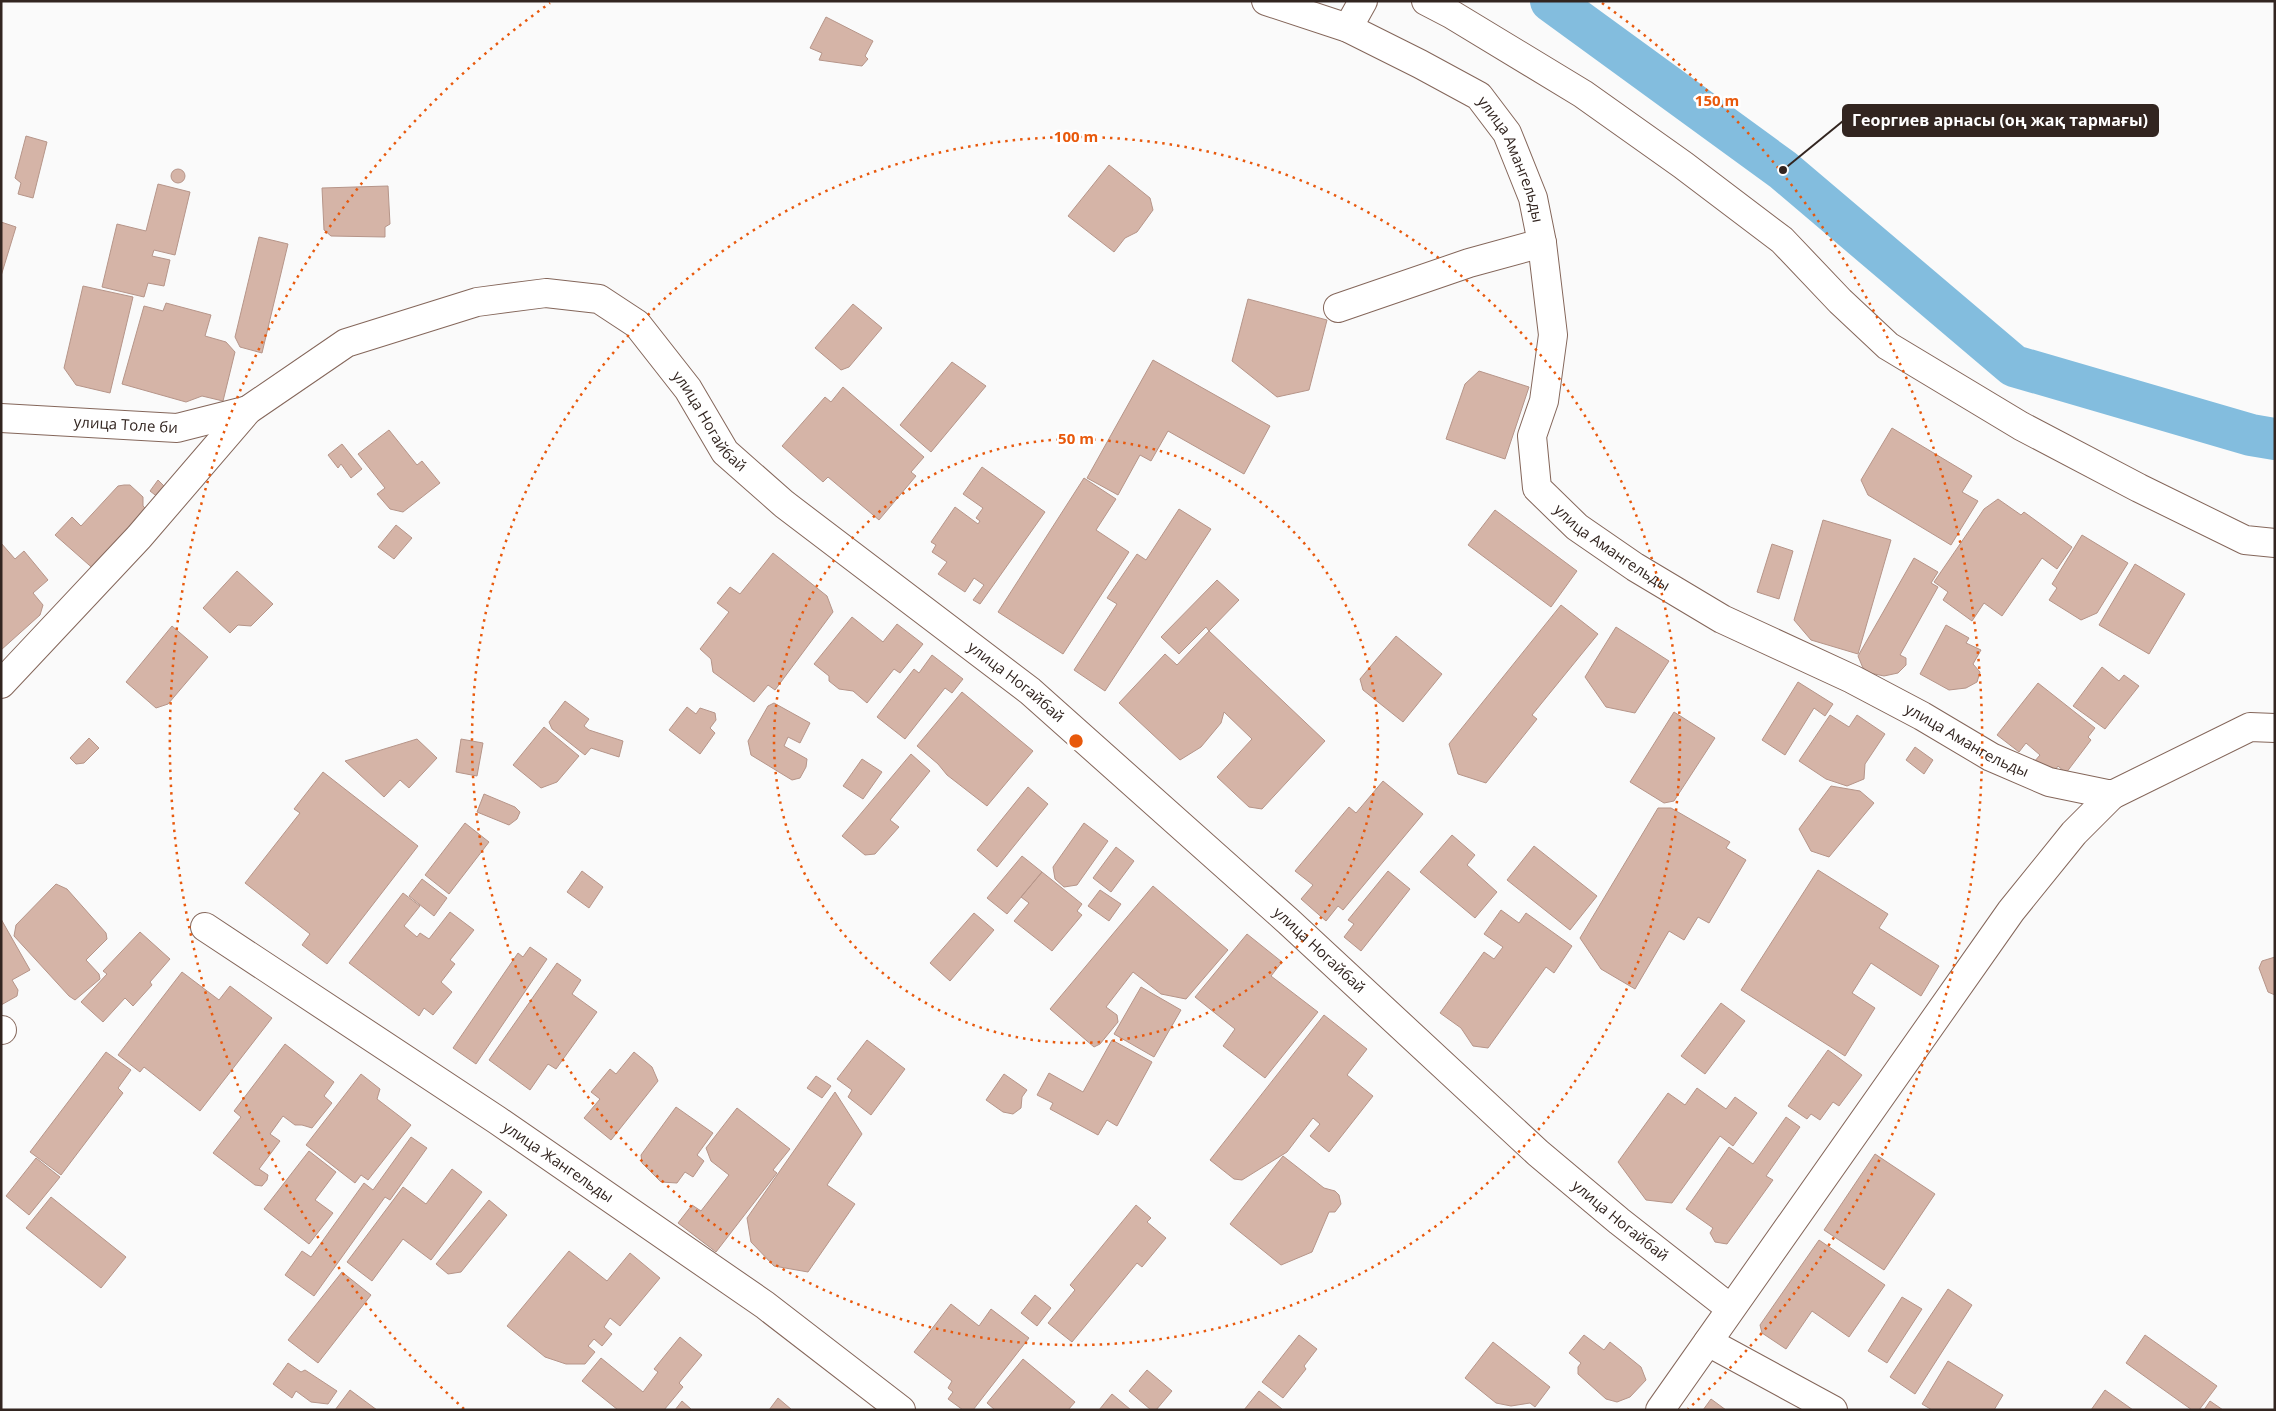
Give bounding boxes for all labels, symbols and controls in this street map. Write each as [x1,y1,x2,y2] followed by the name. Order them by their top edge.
[1695,90,1739,110] text: 150 m
[1474,92,1549,224] street label: улица Амангельды
[1843,105,2158,136] callout: Георгиев арнасы (оң жақ тармағы)
[1852,109,2148,131] text: Георгиев арнасы (оң жақ тармағы)
[1054,126,1098,146] text: 100 m
[668,366,751,475] street label: улица Ногайбай
[73,411,178,437] street label: улица Толе би
[1058,428,1094,448] text: 50 m
[1550,499,1674,595] street label: улица Амангельды
[964,636,1069,726] street label: улица Ногайбай
[1902,698,2032,781] street label: улица Амангельды
[1067,732,1085,750] centre of rings
[1270,902,1370,997] street label: улица Ногайбай
[499,1116,618,1206] street label: улица Жангельды
[1568,1175,1673,1265] street label: улица Ногайбай

